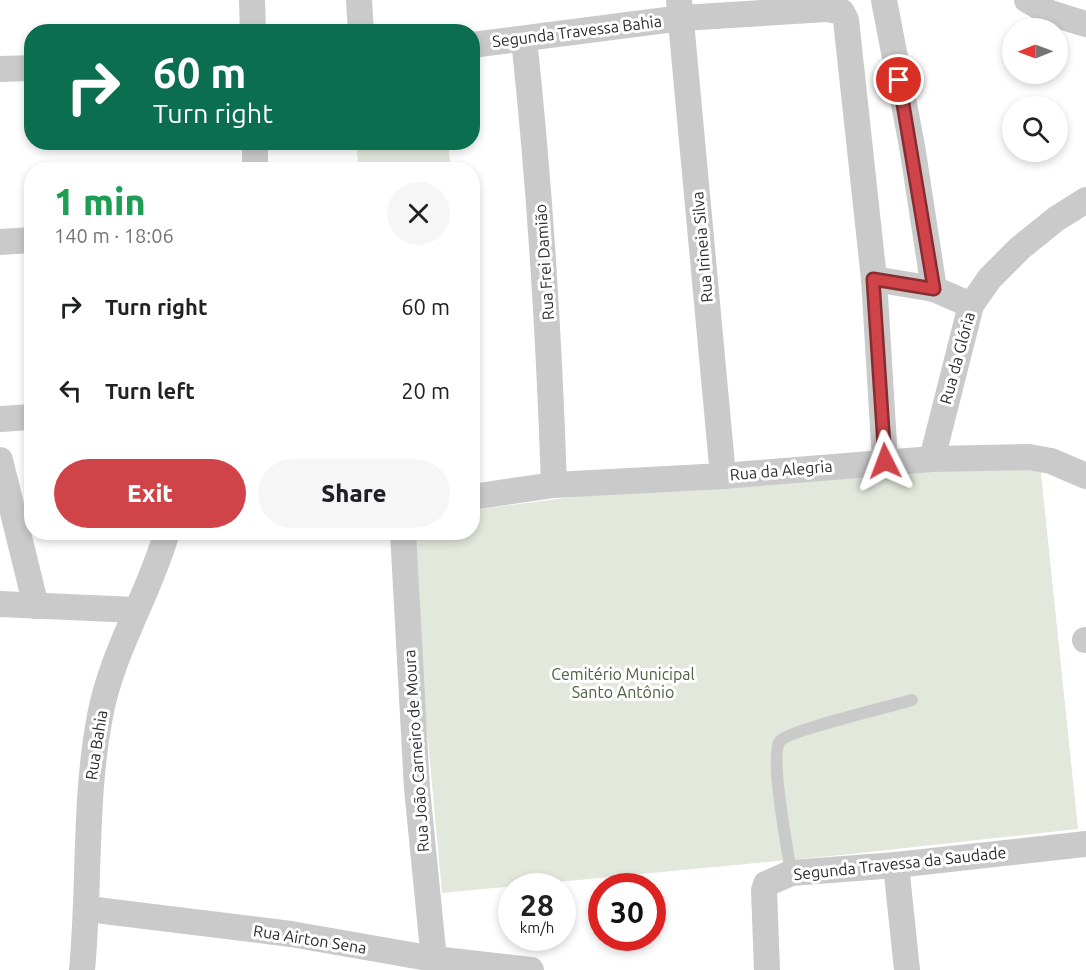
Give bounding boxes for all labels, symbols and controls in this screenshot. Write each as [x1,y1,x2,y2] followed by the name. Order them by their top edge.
[491,12,663,50] street label: Segunda Travessa Bahia
[1002,18,1068,84] north arrow
[1002,18,1068,162] map controls
[54,48,132,126] icon: right
[153,49,247,96] text: 60 m
[873,54,924,105] pin
[882,63,915,96] icon: arrive
[1002,96,1068,162] button: search
[153,98,273,128] text: Turn right
[54,181,146,222] text: 1 min
[387,182,450,245] button: close
[688,191,716,303] street label: Rua Irineia Silva
[531,203,557,321] street label: Rua Frei Damião
[54,224,174,247] text: 140 m · 18:06
[54,290,87,323] icon: right
[105,294,207,319] text: Turn right
[401,294,450,319] text: 60 m
[936,310,978,406] street label: Rua da Glória
[54,374,87,407] icon: left
[105,378,195,403] text: Turn left
[401,378,450,403] text: 20 m
[853,429,917,493] position arrow
[729,457,833,483] street label: Rua da Alegria
[54,459,246,528] button: Exit
[258,459,450,528] button: Share
[400,649,432,853] street label: Rua João Carneiro de Moura
[551,665,695,701] park label: Cemitério Municipal Santo Antônio
[82,709,110,781] street label: Rua Bahia
[793,843,1007,883] street label: Segunda Travessa da Saudade
[588,873,666,951] speed limit sign: 30
[520,888,554,922] text: 28
[520,919,554,936] text: km/h
[252,921,368,957] street label: Rua Airton Sena

